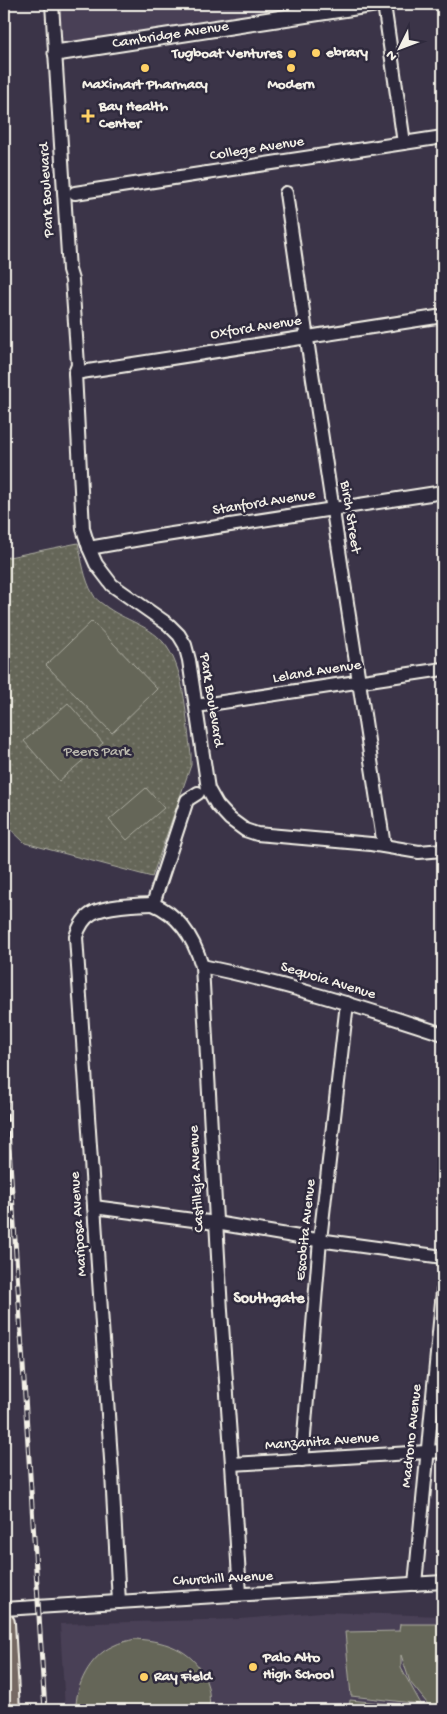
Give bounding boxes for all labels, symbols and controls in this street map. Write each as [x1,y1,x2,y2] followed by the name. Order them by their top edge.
[111,17,230,53] street label: Cambridge Avenue
[374,22,424,72] north arrow
[325,44,369,62] place label: ebrary
[171,45,283,63] place label: Tugboat Ventures
[383,46,402,64] text: N
[310,47,322,59] marker: ebrary
[286,48,298,60] marker: Tugboat Ventures
[139,62,151,74] marker: Maximart Pharmacy
[285,62,297,74] marker: Modern
[82,76,208,94] place label: Maximart Pharmacy
[267,76,315,94] place label: Modern
[98,98,168,133] place label: Bay Health Center
[81,109,95,123] marker: Bay Health Center
[209,133,306,165] street label: College Avenue
[35,141,59,239] street label: Park Boulevard
[209,312,303,344] street label: Oxford Avenue
[335,479,365,556] street label: Birch Street
[211,486,317,520] street label: Stanford Avenue
[195,651,227,749] street label: Park Boulevard
[271,656,363,688] street label: Leland Avenue
[63,743,132,761] park label: Peers Park
[278,958,378,1004] street label: Sequoia Avenue
[185,1125,209,1233] street label: Castilleja Avenue
[66,1171,92,1277] street label: Mariposa Avenue
[292,1178,320,1282] street label: Escobita Avenue
[233,1290,305,1309] district label: Southgate
[398,1383,426,1489] street label: Madrono Avenue
[264,1429,380,1455] street label: Manzanita Avenue
[172,1567,274,1591] street label: Churchill Avenue
[262,1649,335,1684] place label: Palo Alto High School
[247,1661,259,1673] marker: Palo Alto High School
[153,1668,214,1686] place label: Ray Field
[138,1671,150,1683] marker: Ray Field

